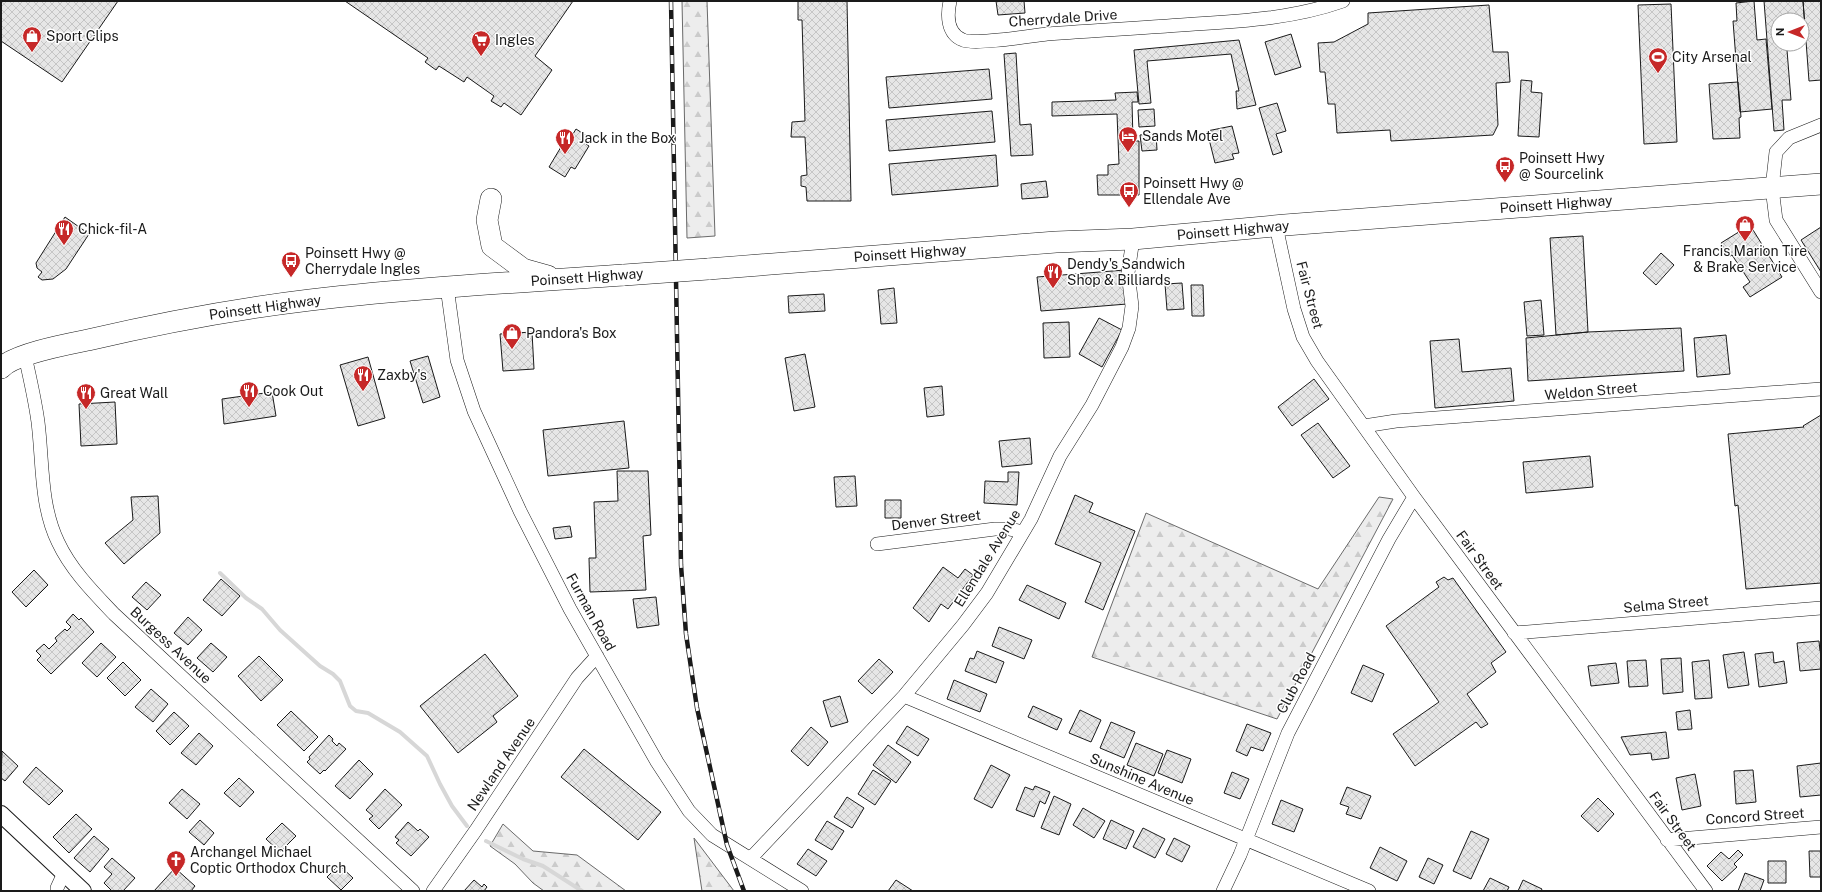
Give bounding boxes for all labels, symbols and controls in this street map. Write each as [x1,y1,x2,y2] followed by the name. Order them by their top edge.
[1008,6,1118,30] street label: Cherrydale Drive
[1770,12,1810,52] north arrow
[21,25,43,53] shop icon: Sport Clips
[46,28,119,44] place label: Sport Clips
[1774,28,1786,36] text: N
[470,29,492,57] supermarket icon: Ingles
[495,32,535,48] place label: Ingles
[1647,46,1669,74] sports icon: City Arsenal
[1672,49,1752,65] place label: City Arsenal
[1117,125,1139,153] hotel icon: Sands Motel
[554,127,576,155] restaurant icon: Jack in the Box
[1142,128,1223,144] place label: Sands Motel
[579,130,676,146] place label: Jack in the Box
[1519,150,1605,182] place label: Poinsett Hwy @ Sourcelink
[1494,155,1516,183] bus stop icon: Poinsett Hwy @ Sourcelink
[1143,175,1244,207] place label: Poinsett Hwy @ Ellendale Ave
[1118,180,1140,208] bus stop icon: Poinsett Hwy @ Ellendale Ave
[1499,192,1613,216] street label: Poinsett Highway
[1734,214,1756,242] shop icon: Francis Marion Tire & Brake Service
[1176,217,1290,243] street label: Poinsett Highway
[53,218,75,246] restaurant icon: Chick-fil-A
[78,221,147,237] place label: Chick-fil-A
[853,241,967,265] street label: Poinsett Highway
[1683,243,1807,275] place label: Francis Marion Tire & Brake Service
[305,245,420,277] place label: Poinsett Hwy @ Cherrydale Ingles
[280,250,302,278] bus stop icon: Poinsett Hwy @ Cherrydale Ingles
[1067,256,1185,288] place label: Dendy's Sandwich Shop & Billiards
[1293,259,1327,331] street label: Fair Street
[1042,261,1064,289] restaurant icon: Dendy's Sandwich Shop & Billiards
[530,265,644,289] street label: Poinsett Highway
[208,291,323,323] street label: Poinsett Highway
[501,322,523,350] shop icon: Pandora's Box
[526,325,617,341] place label: Pandora's Box
[352,364,374,392] restaurant icon: Zaxby's
[377,367,427,383] place label: Zaxby's
[1544,379,1638,403] street label: Weldon Street
[238,380,260,408] restaurant icon: Cook Out
[75,382,97,410] restaurant icon: Great Wall
[263,383,324,399] place label: Cook Out
[100,385,168,401] place label: Great Wall
[951,506,1023,610] street label: Ellendale Avenue
[890,507,982,533] street label: Denver Street
[1453,527,1507,593] street label: Fair Street
[563,570,619,654] street label: Furman Road
[1623,592,1709,616] street label: Selma Street
[127,603,215,687] street label: Burgess Avenue
[1273,650,1319,716] street label: Club Road
[464,714,538,814] street label: Newland Avenue
[1087,750,1197,808] street label: Sunshine Avenue
[1646,788,1700,854] street label: Fair Street
[1705,805,1805,827] street label: Concord Street
[190,844,346,876] place label: Archangel Michael Coptic Orthodox Church
[165,849,187,877] church icon: Archangel Michael Coptic Orthodox Church

